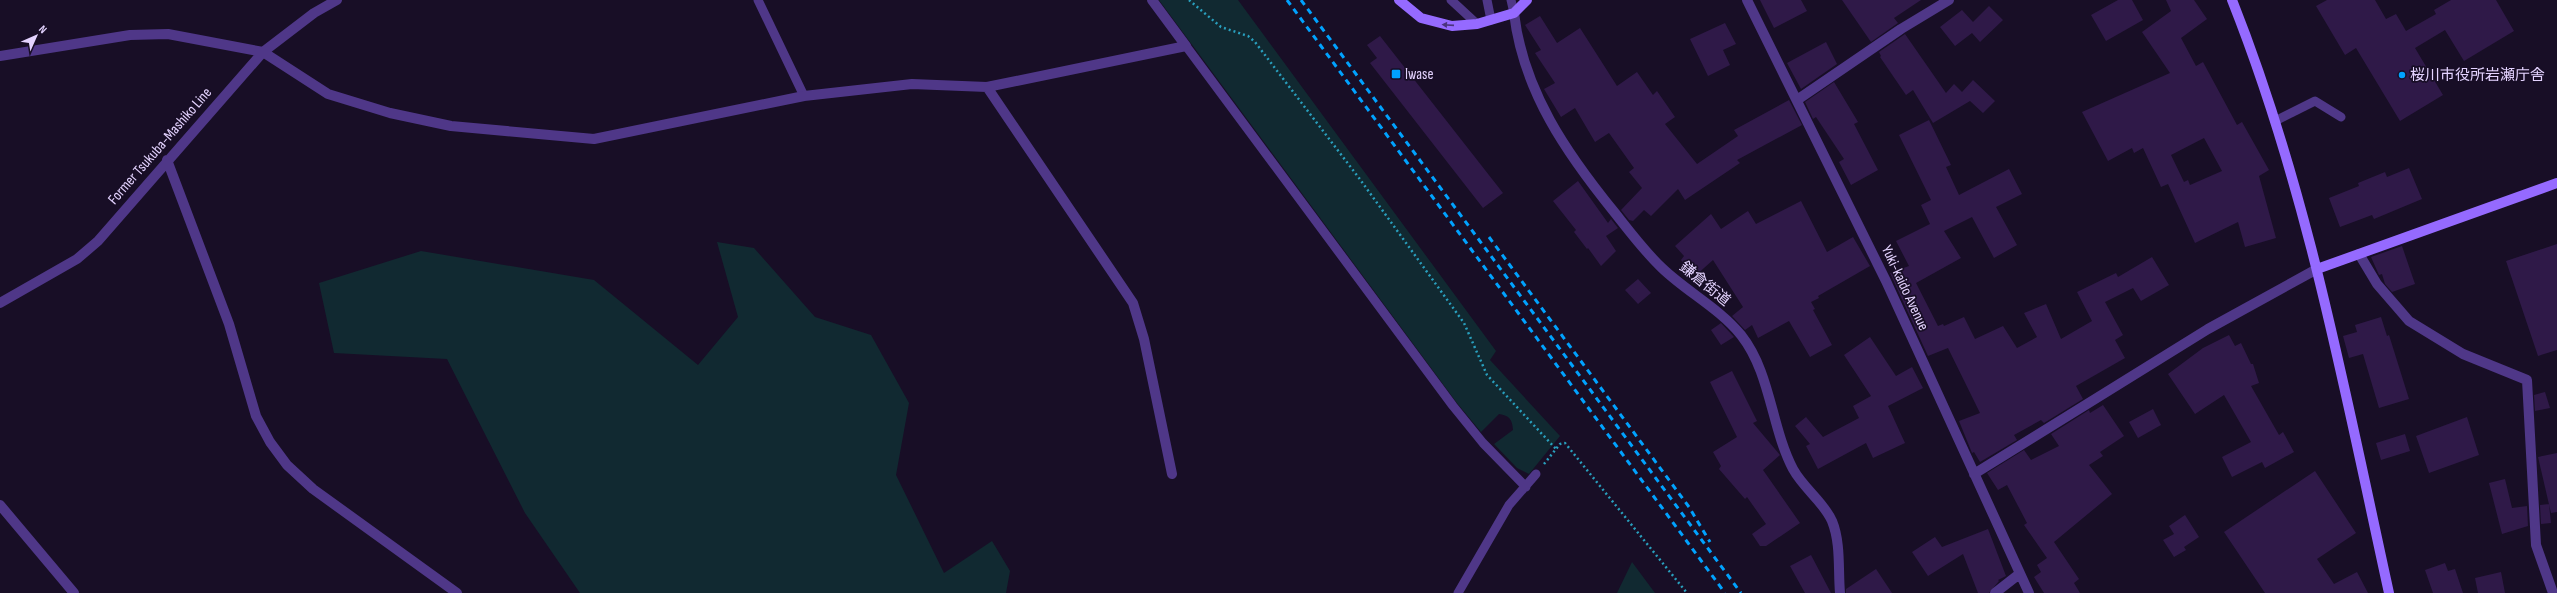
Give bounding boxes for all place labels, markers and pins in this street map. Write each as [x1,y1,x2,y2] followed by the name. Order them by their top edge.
[1405,65,1433,84] place label: Iwase
[2410,66,2545,85] place label: 桜川市役所岩瀬庁舎
[1390,68,1402,80] marker: Iwase
[2397,70,2407,80] marker: 桜川市役所岩瀬庁舎

